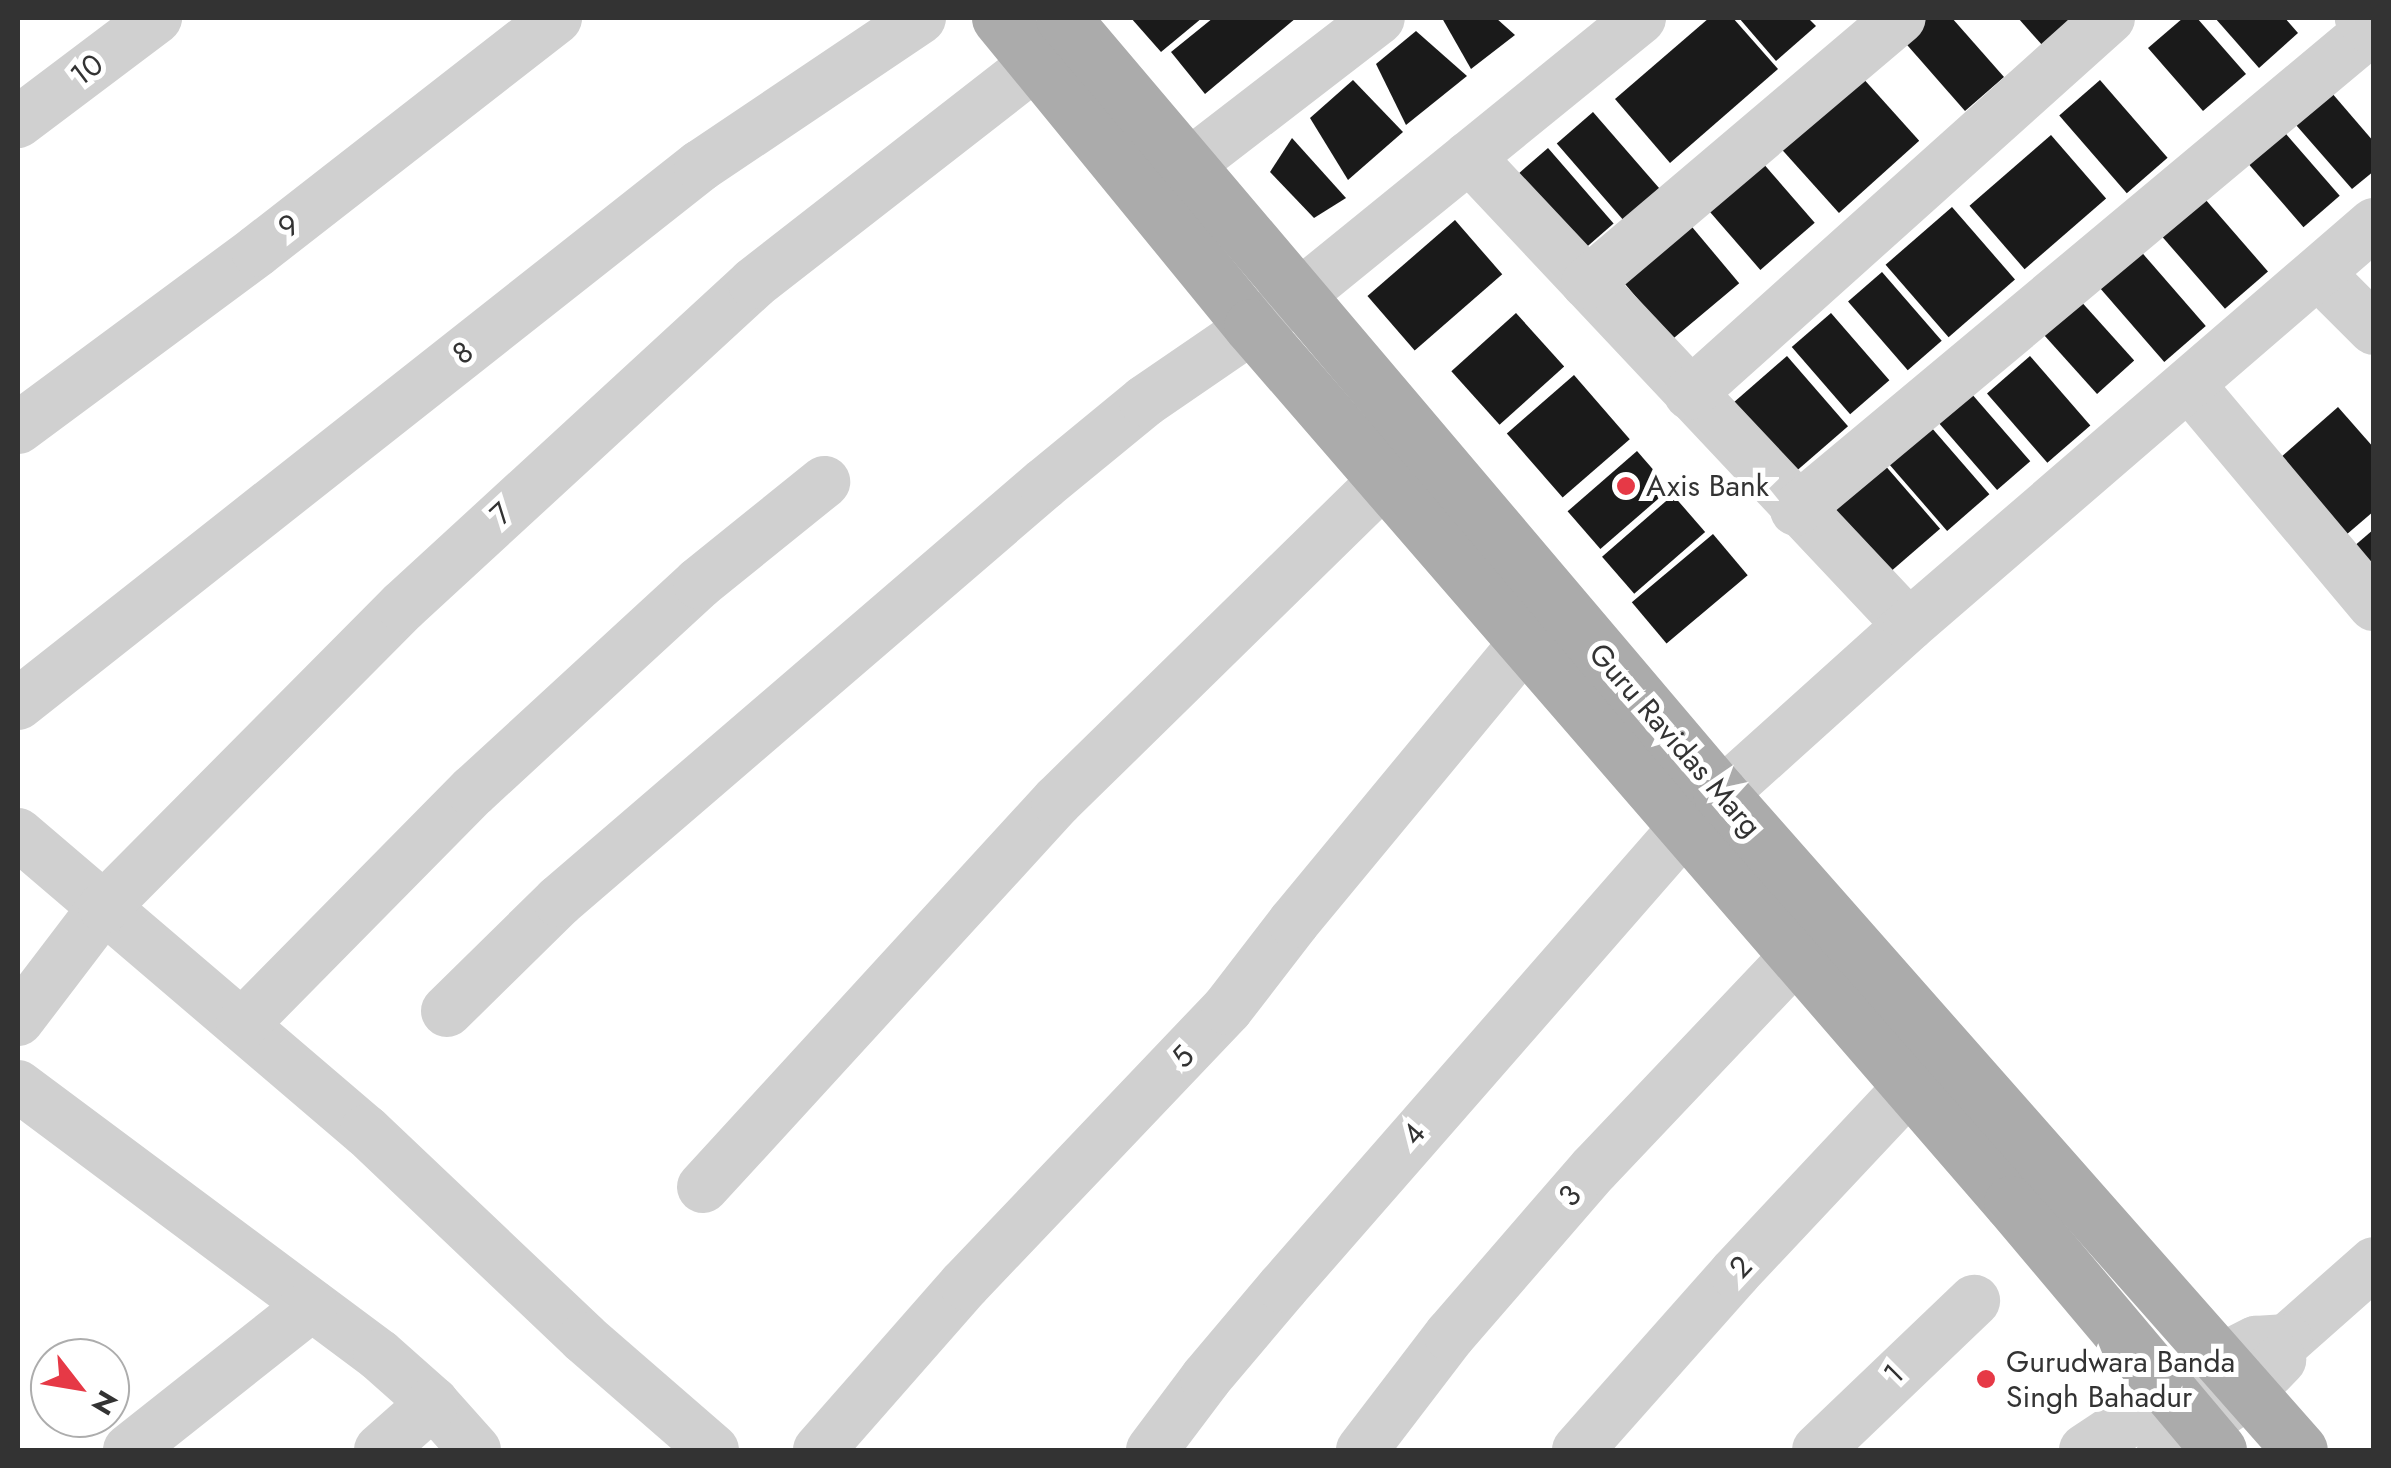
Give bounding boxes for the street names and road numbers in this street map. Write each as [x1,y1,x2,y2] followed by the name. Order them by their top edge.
[64,46,110,94] street label: 10
[271,206,307,246] street label: 9
[445,334,481,372] street label: 8
[483,495,519,533] street label: 7
[1581,636,1769,844] street label: Guru Ravidas Marg
[1164,1039,1202,1075] street label: 5
[1395,1116,1433,1152] street label: 4
[1551,1178,1589,1214] street label: 3
[1722,1248,1760,1286] street label: 2
[1876,1356,1912,1392] street label: 1

